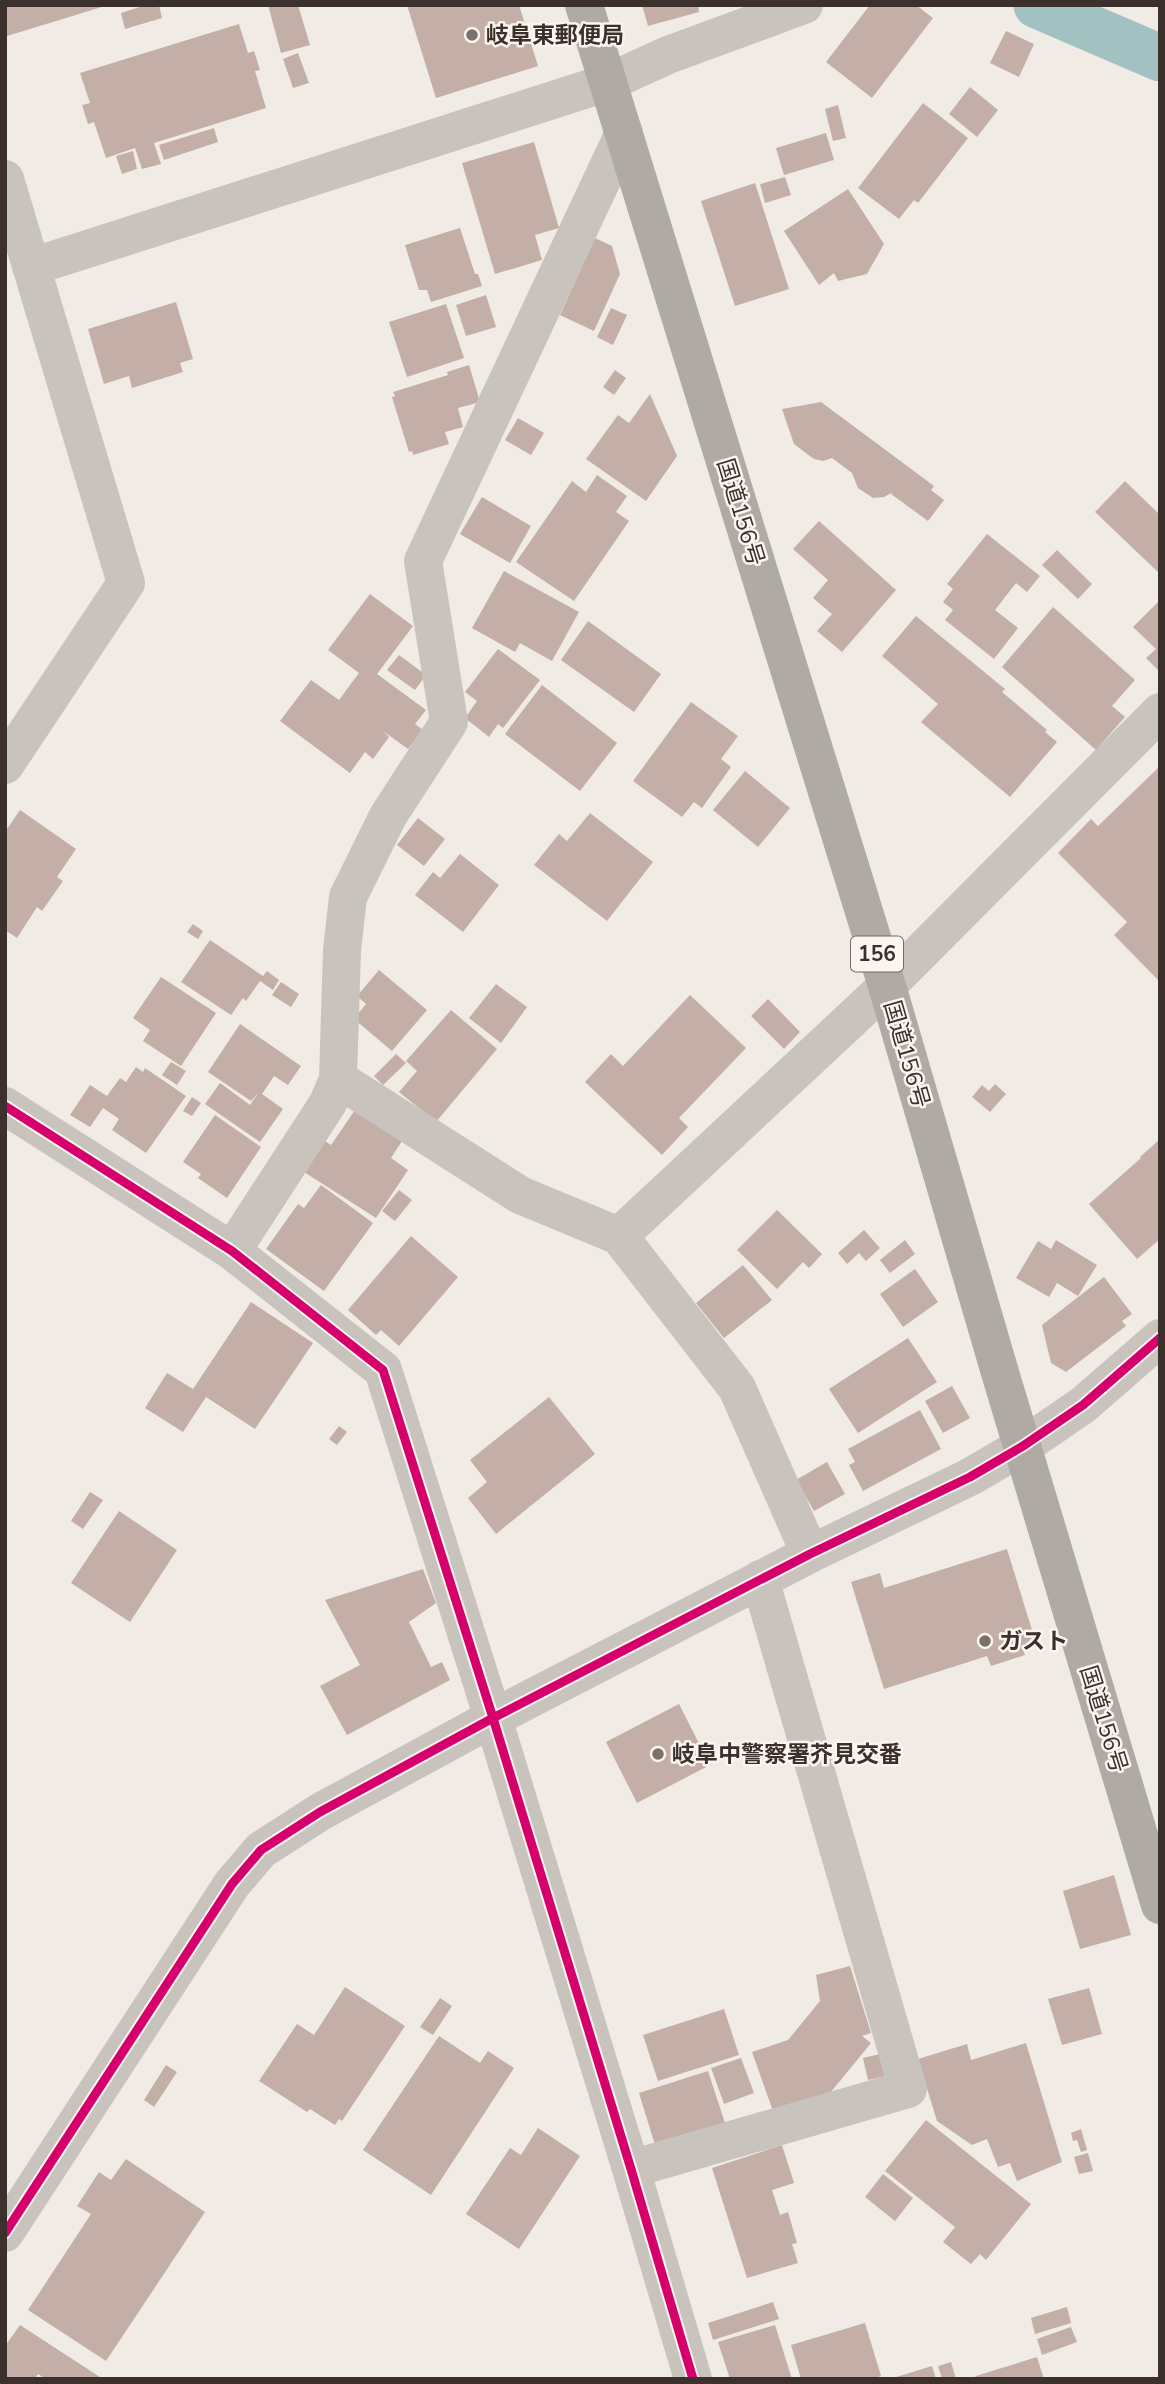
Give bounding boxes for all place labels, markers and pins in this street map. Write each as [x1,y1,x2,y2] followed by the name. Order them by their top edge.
[486,20,624,51] place label: 岐阜東郵便局
[464,27,480,43] marker: 岐阜東郵便局
[999,1626,1068,1657] place label: ガスト
[977,1633,993,1649] marker: ガスト
[672,1739,902,1770] place label: 岐阜中警察署芥見交番
[650,1746,666,1762] marker: 岐阜中警察署芥見交番

